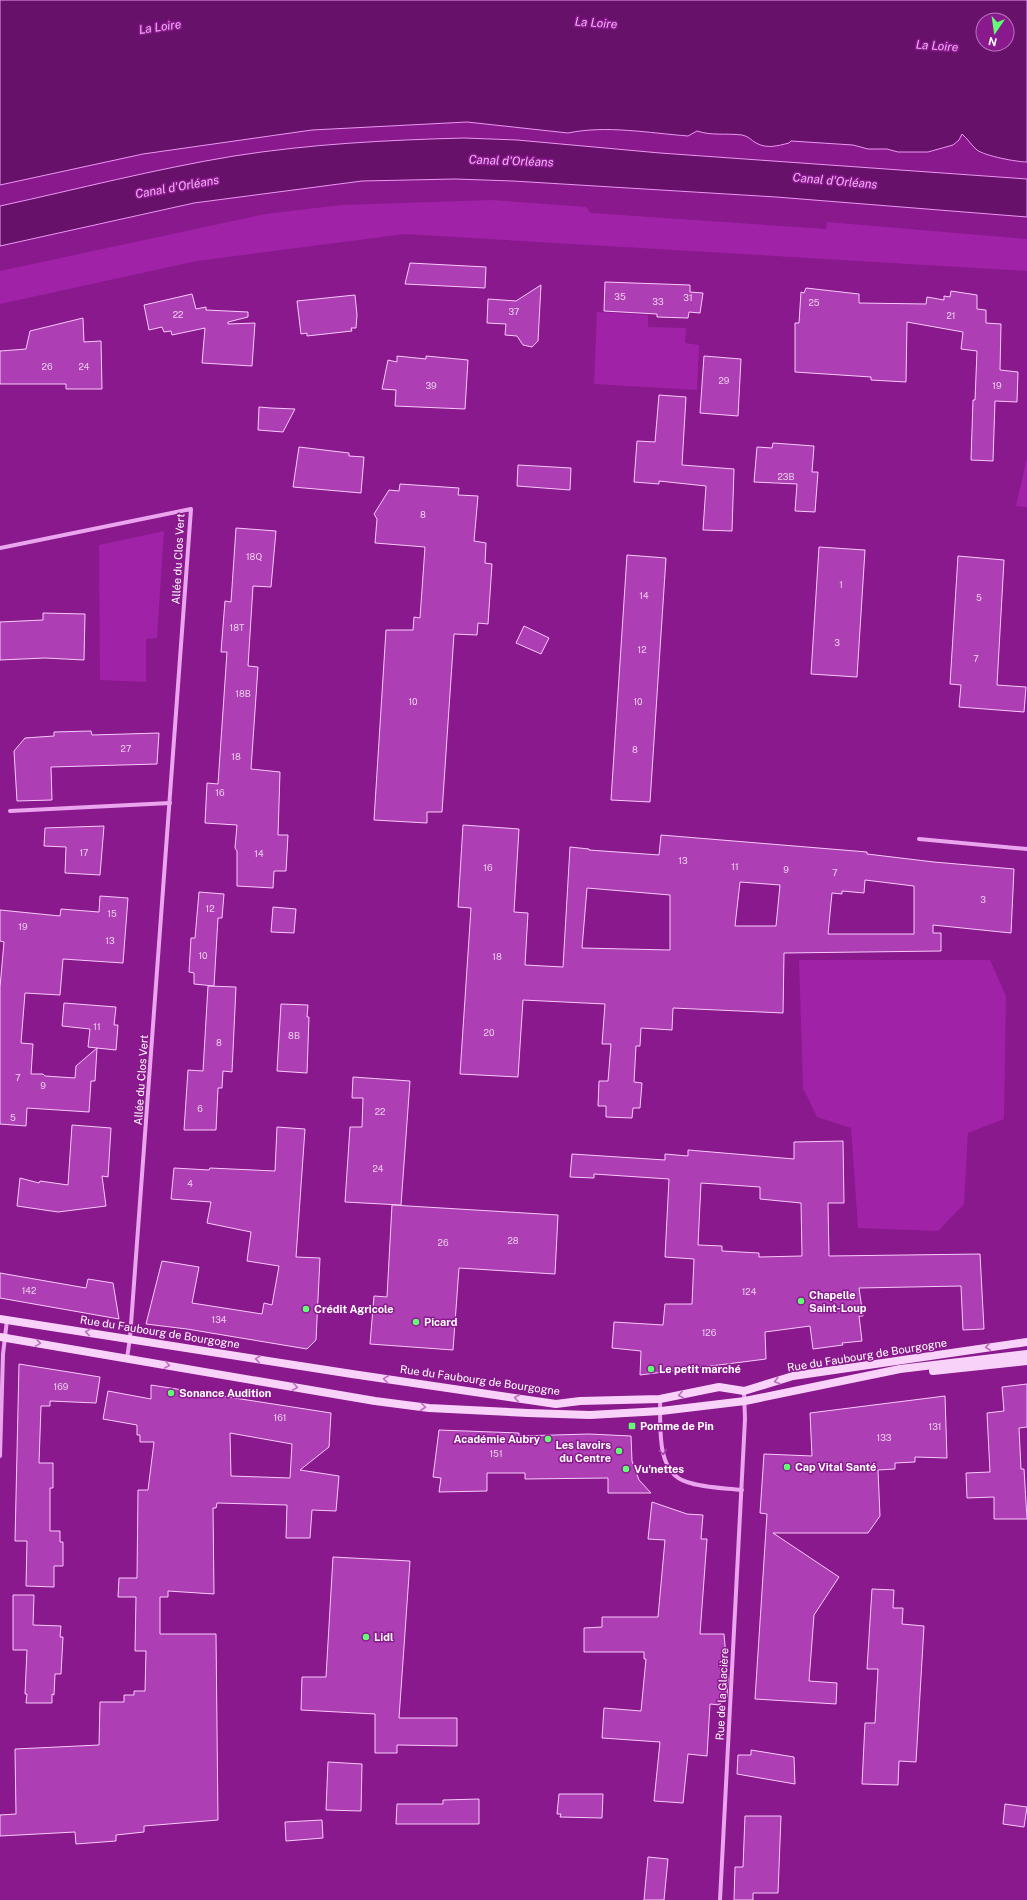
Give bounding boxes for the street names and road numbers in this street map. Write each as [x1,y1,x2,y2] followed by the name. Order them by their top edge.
[170,513,186,605] street label: Allée du Clos Vert
[132,1034,150,1126] street label: Allée du Clos Vert
[79,1313,241,1351] street label: Rue du Faubourg de Bourgogne
[786,1336,948,1374] street label: Rue du Faubourg de Bourgogne
[399,1363,561,1397] street label: Rue du Faubourg de Bourgogne
[714,1647,730,1741] street label: Rue de la Glacière

